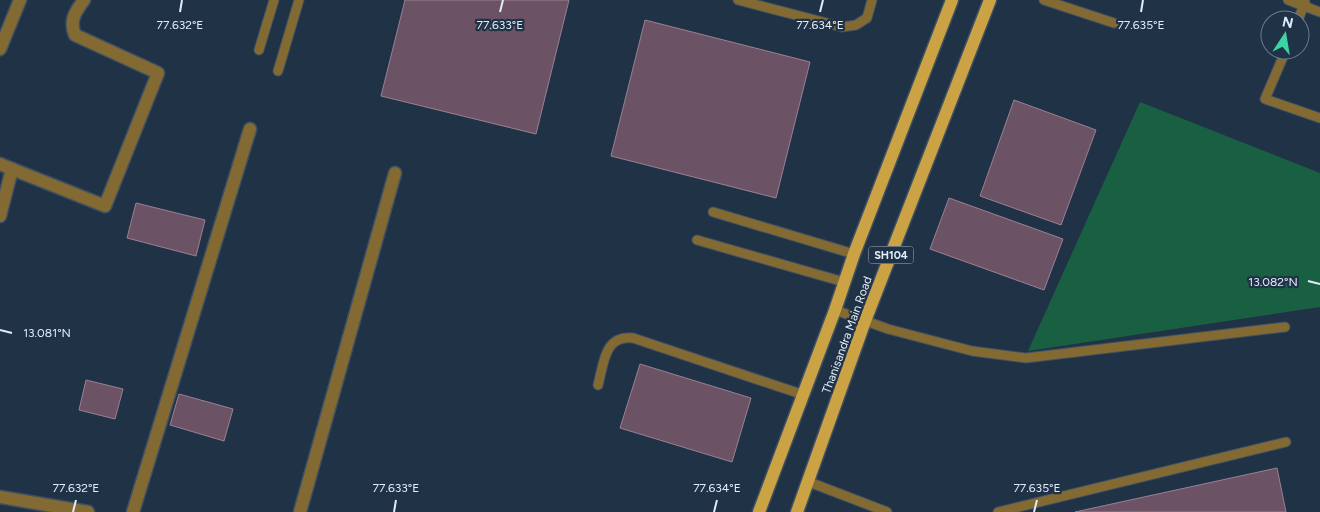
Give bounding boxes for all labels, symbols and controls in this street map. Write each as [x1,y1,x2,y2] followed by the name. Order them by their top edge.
[1260,10,1310,60] north arrow
[1281,13,1295,32] text: N
[157,18,203,32] text: 77.632°E
[477,18,523,32] text: 77.633°E
[796,18,844,32] text: 77.634°E
[1117,18,1165,32] text: 77.635°E
[868,246,914,264] road number: SH104
[819,274,875,396] street label: Thanisandra Main Road
[1248,275,1298,289] text: 13.082°N
[23,326,71,340] text: 13.081°N
[53,481,99,495] text: 77.632°E
[373,481,419,495] text: 77.633°E
[693,481,741,495] text: 77.634°E
[1013,481,1061,495] text: 77.635°E

